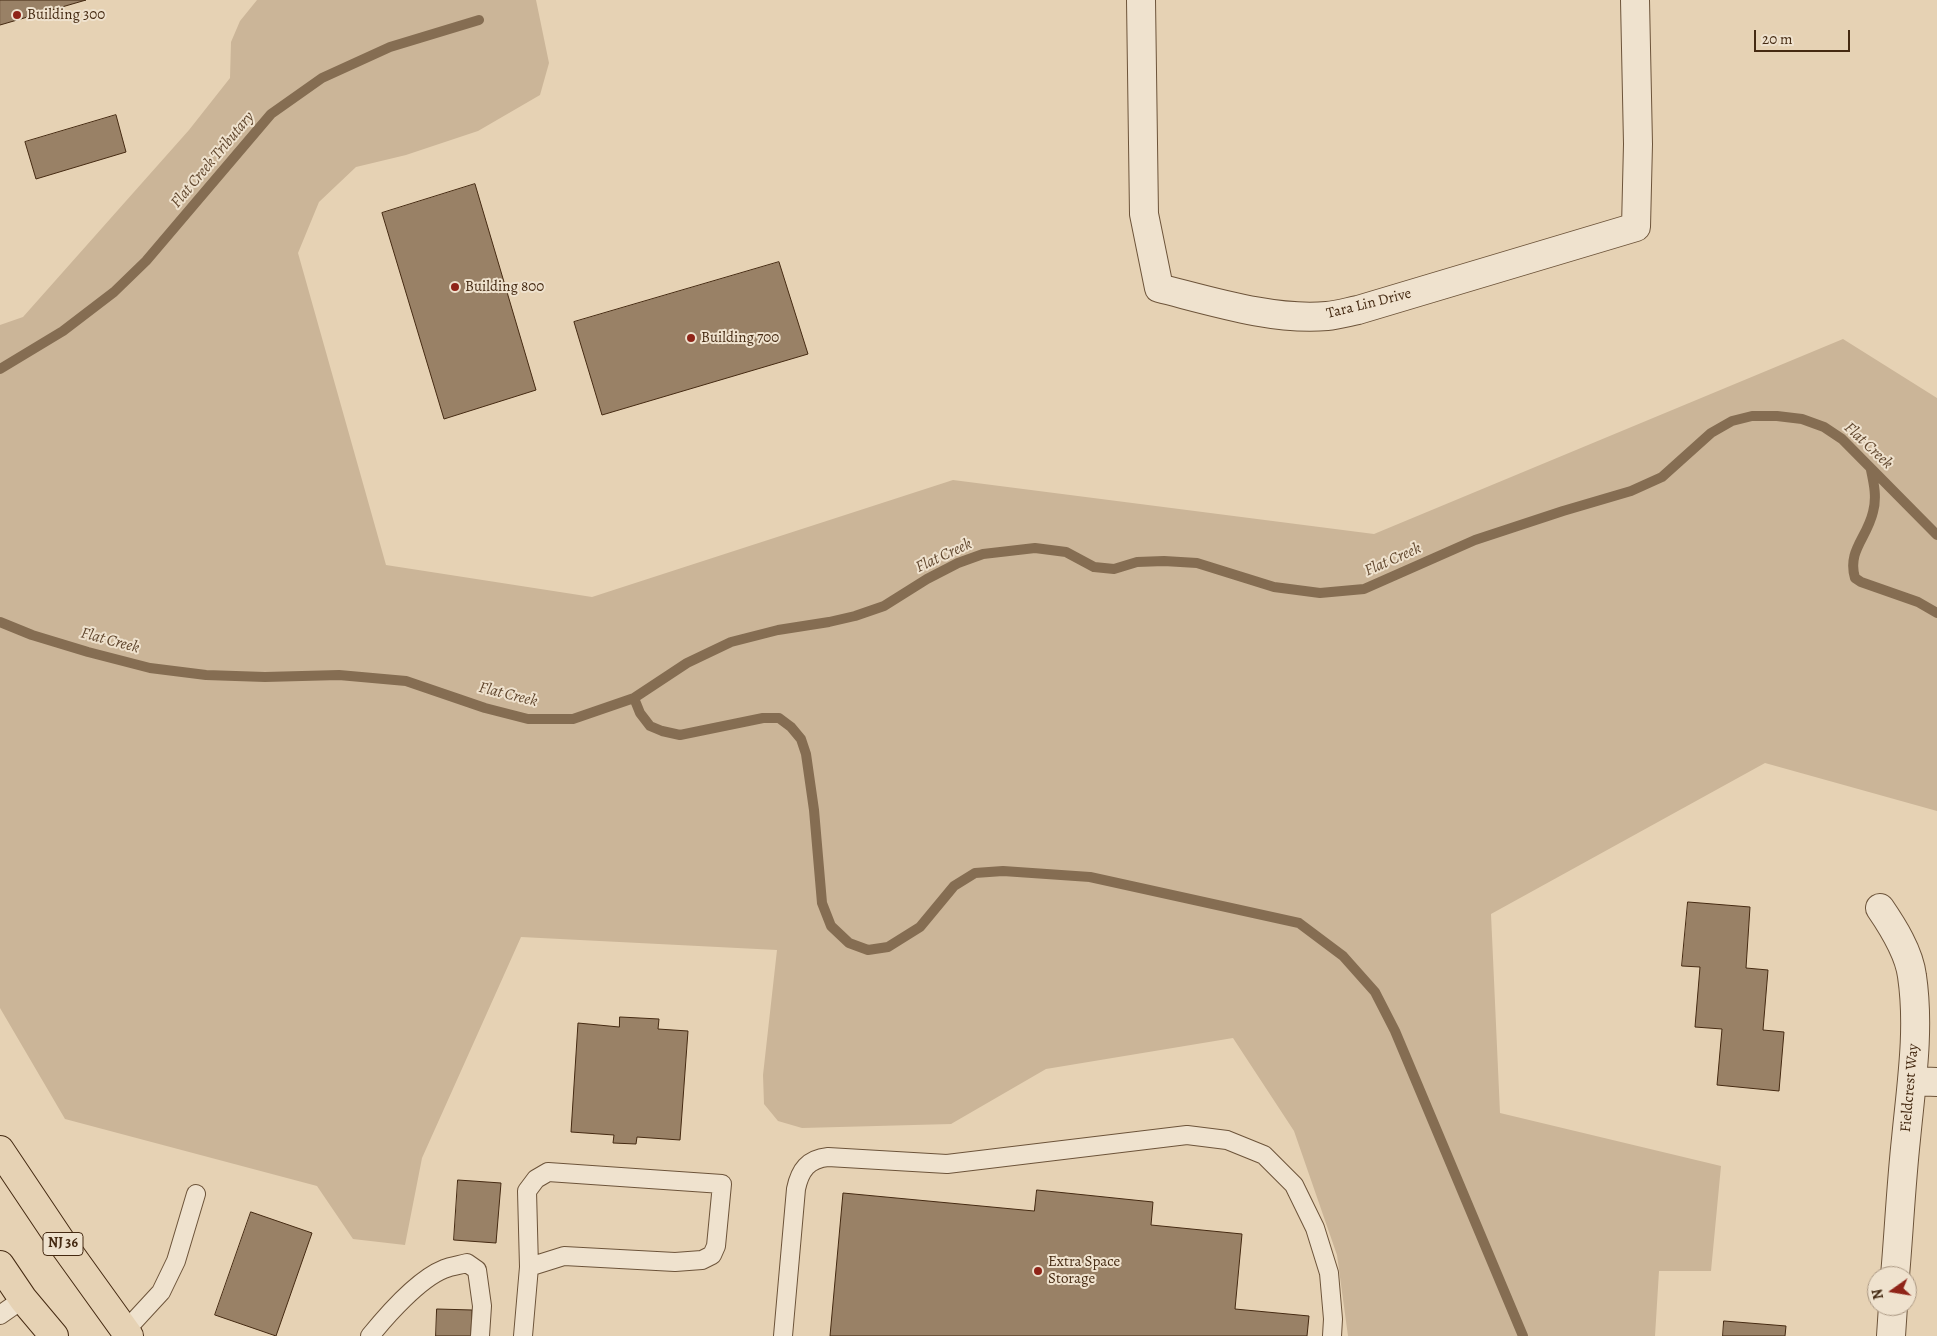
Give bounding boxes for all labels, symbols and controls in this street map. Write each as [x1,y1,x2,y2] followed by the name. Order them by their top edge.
[27,6,105,24] place label: Building 300
[11,9,23,21] marker: Building 300
[1757,20,1853,52] scale bar
[1762,29,1793,49] text: 20 m
[167,108,259,212] water label: Flat Creek Tributary
[465,278,544,296] place label: Building 800
[449,281,461,293] marker: Building 800
[1325,285,1413,323] street label: Tara Lin Drive
[701,329,779,347] place label: Building 700
[685,332,697,344] marker: Building 700
[1840,419,1896,473] water label: Flat Creek
[913,535,975,577] water label: Flat Creek
[1362,539,1424,581] water label: Flat Creek
[79,624,141,658] water label: Flat Creek
[477,678,539,712] water label: Flat Creek
[1897,1043,1923,1133] street label: Fieldcrest Way
[43,1232,83,1256] road number: NJ 36
[1048,1253,1120,1288] place label: Extra Space Storage
[1032,1265,1044,1277] marker: Extra Space Storage
[1867,1266,1917,1316] north arrow
[1867,1287,1888,1301] text: N

